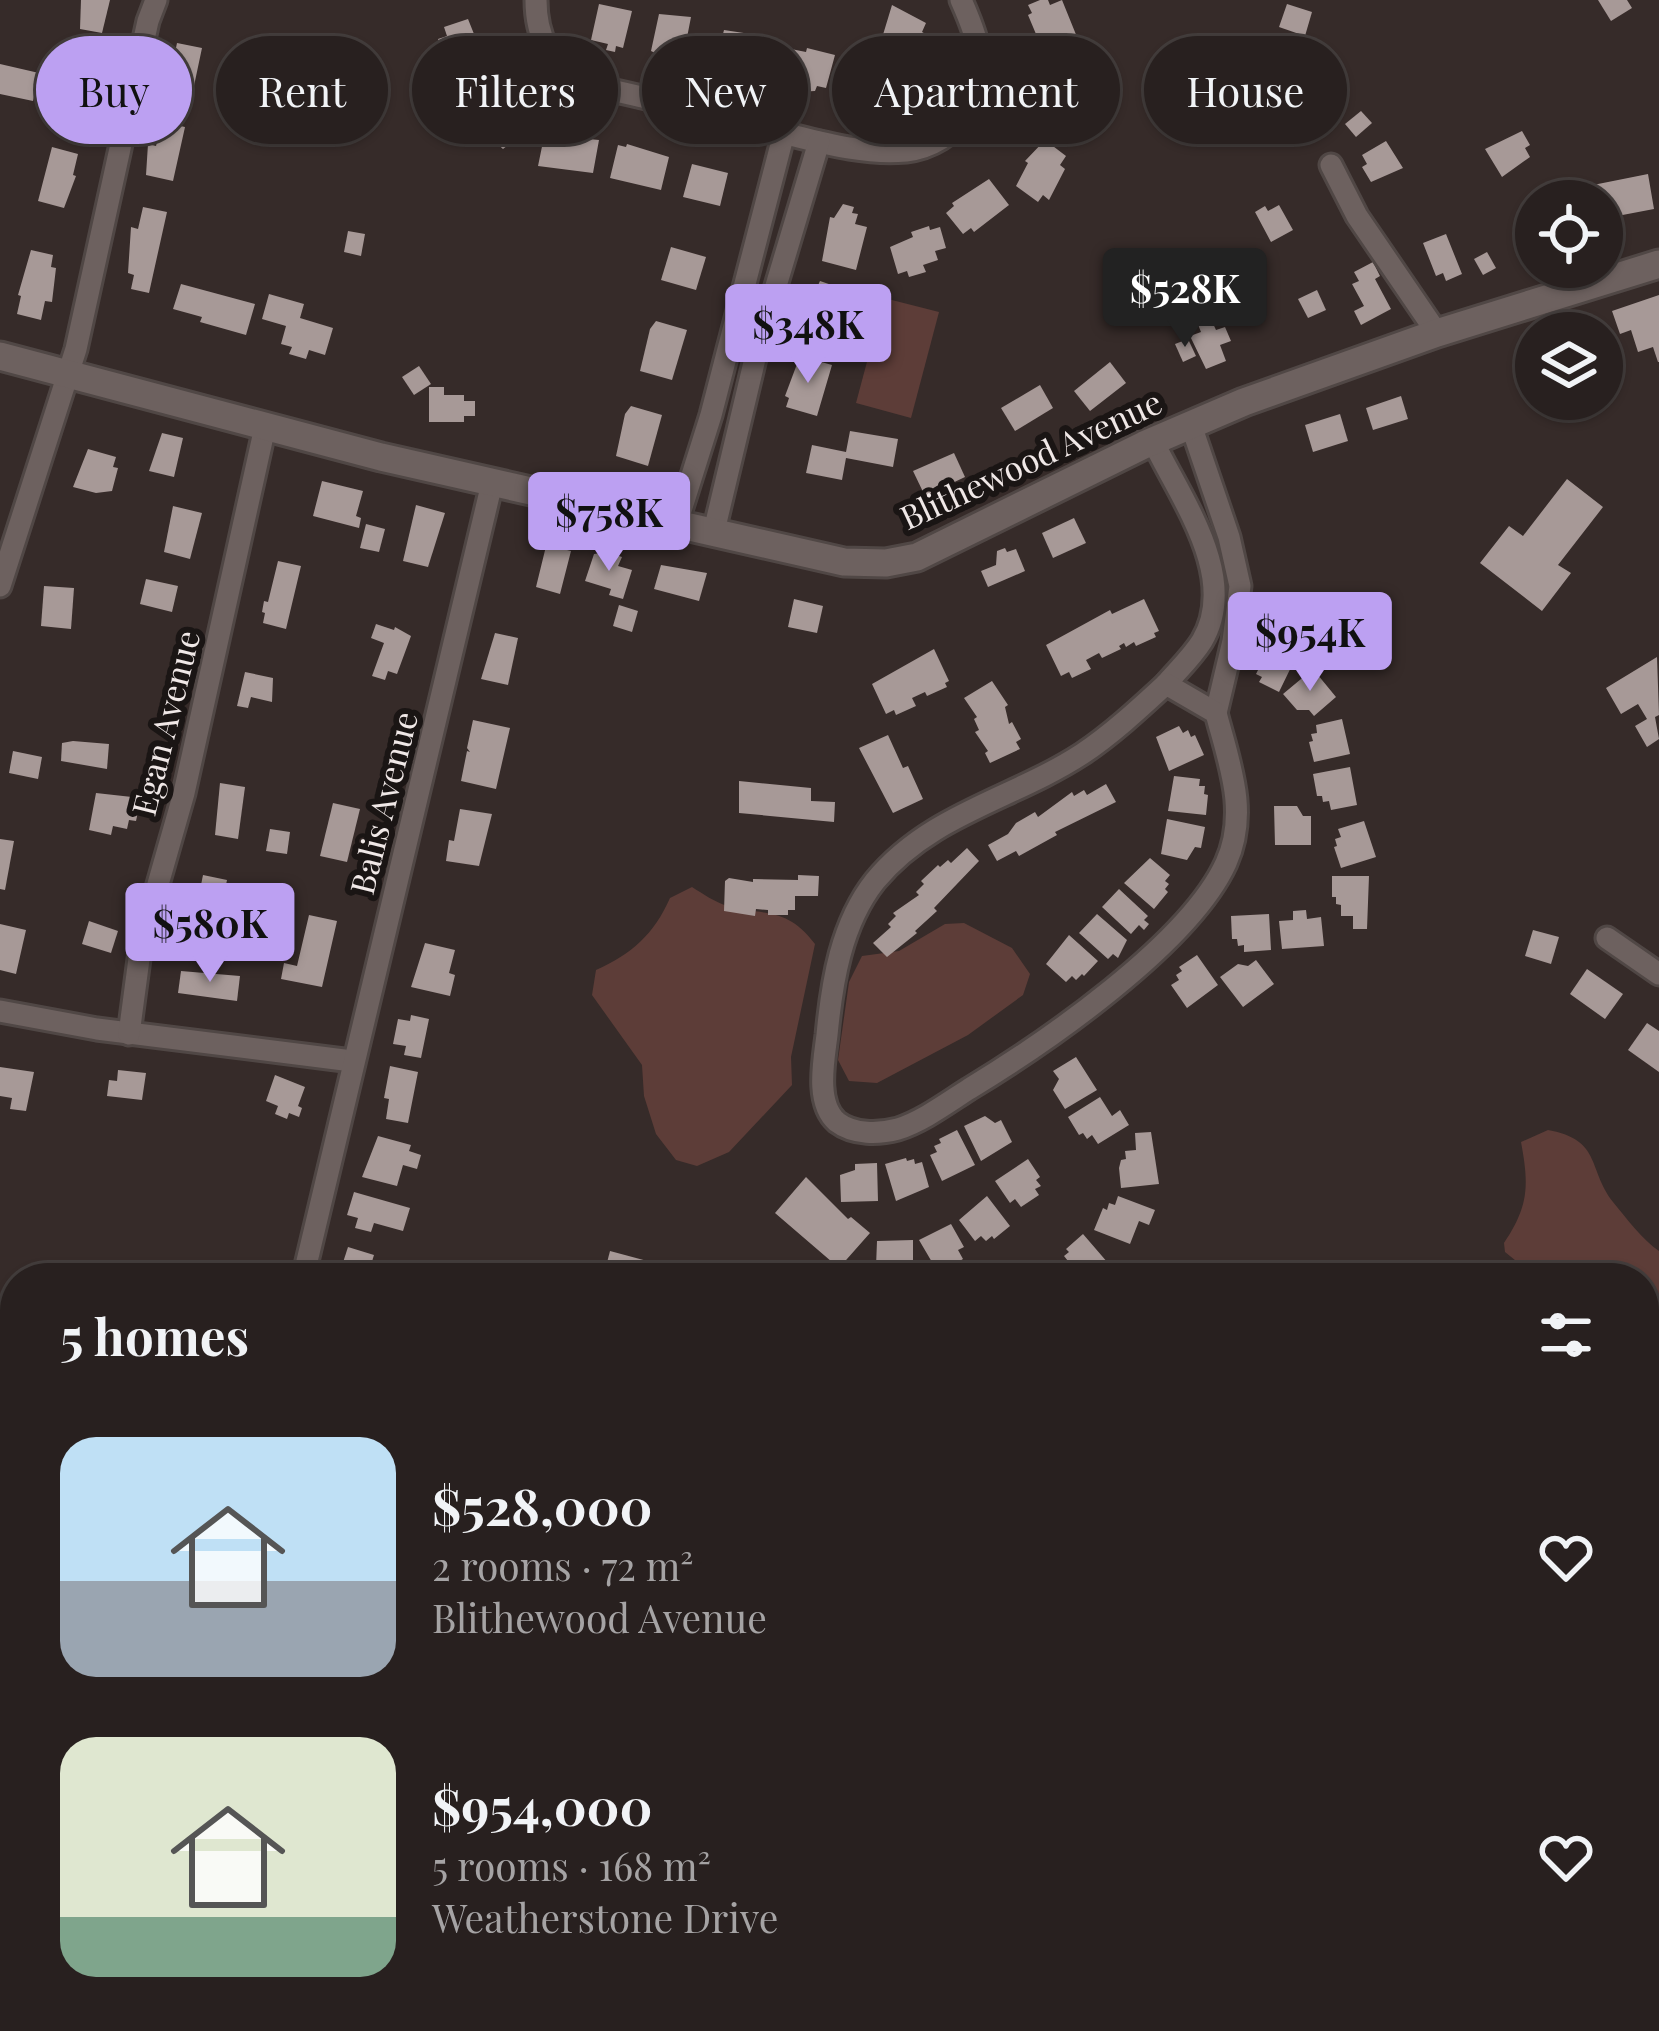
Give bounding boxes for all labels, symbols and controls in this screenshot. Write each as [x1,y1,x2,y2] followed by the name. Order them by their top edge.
[36,36,192,144] chip: Buy
[216,36,388,144] chip: Rent
[412,36,618,144] chip: Filters
[642,36,808,144] chip: New
[832,36,1120,144] chip: Apartment
[1144,36,1347,144] chip: House
[1515,180,1623,420] map controls
[1515,180,1623,288] button: locate
[1101,248,1269,350] pin: $528K
[1130,261,1240,313] text: $528K
[724,284,892,386] pin: $348K
[752,297,864,349] text: $348K
[1515,312,1623,420] button: layers
[892,378,1168,538] street label: Blithewood Avenue
[525,472,693,574] pin: $758K
[555,485,663,537] text: $758K
[1226,592,1394,694] pin: $954K
[1255,605,1365,657] text: $954K
[120,625,208,820] street label: Egan Avenue
[338,707,426,898] street label: Balis Avenue
[126,883,294,985] pin: $580K
[152,896,268,948] text: $580K
[60,1301,249,1369] text: 5 homes
[1533,1302,1599,1368] icon: filters
[432,1471,652,1539] text: $528,000
[156,1485,300,1629] icon: home
[1533,1524,1599,1590] icon: heart
[432,1539,694,1591] text: 2 rooms · 72 m²
[432,1591,767,1643] text: Blithewood Avenue
[432,1771,652,1839] text: $954,000
[156,1785,300,1929] icon: home
[1533,1824,1599,1890] icon: heart
[432,1839,711,1891] text: 5 rooms · 168 m²
[432,1891,778,1943] text: Weatherstone Drive

